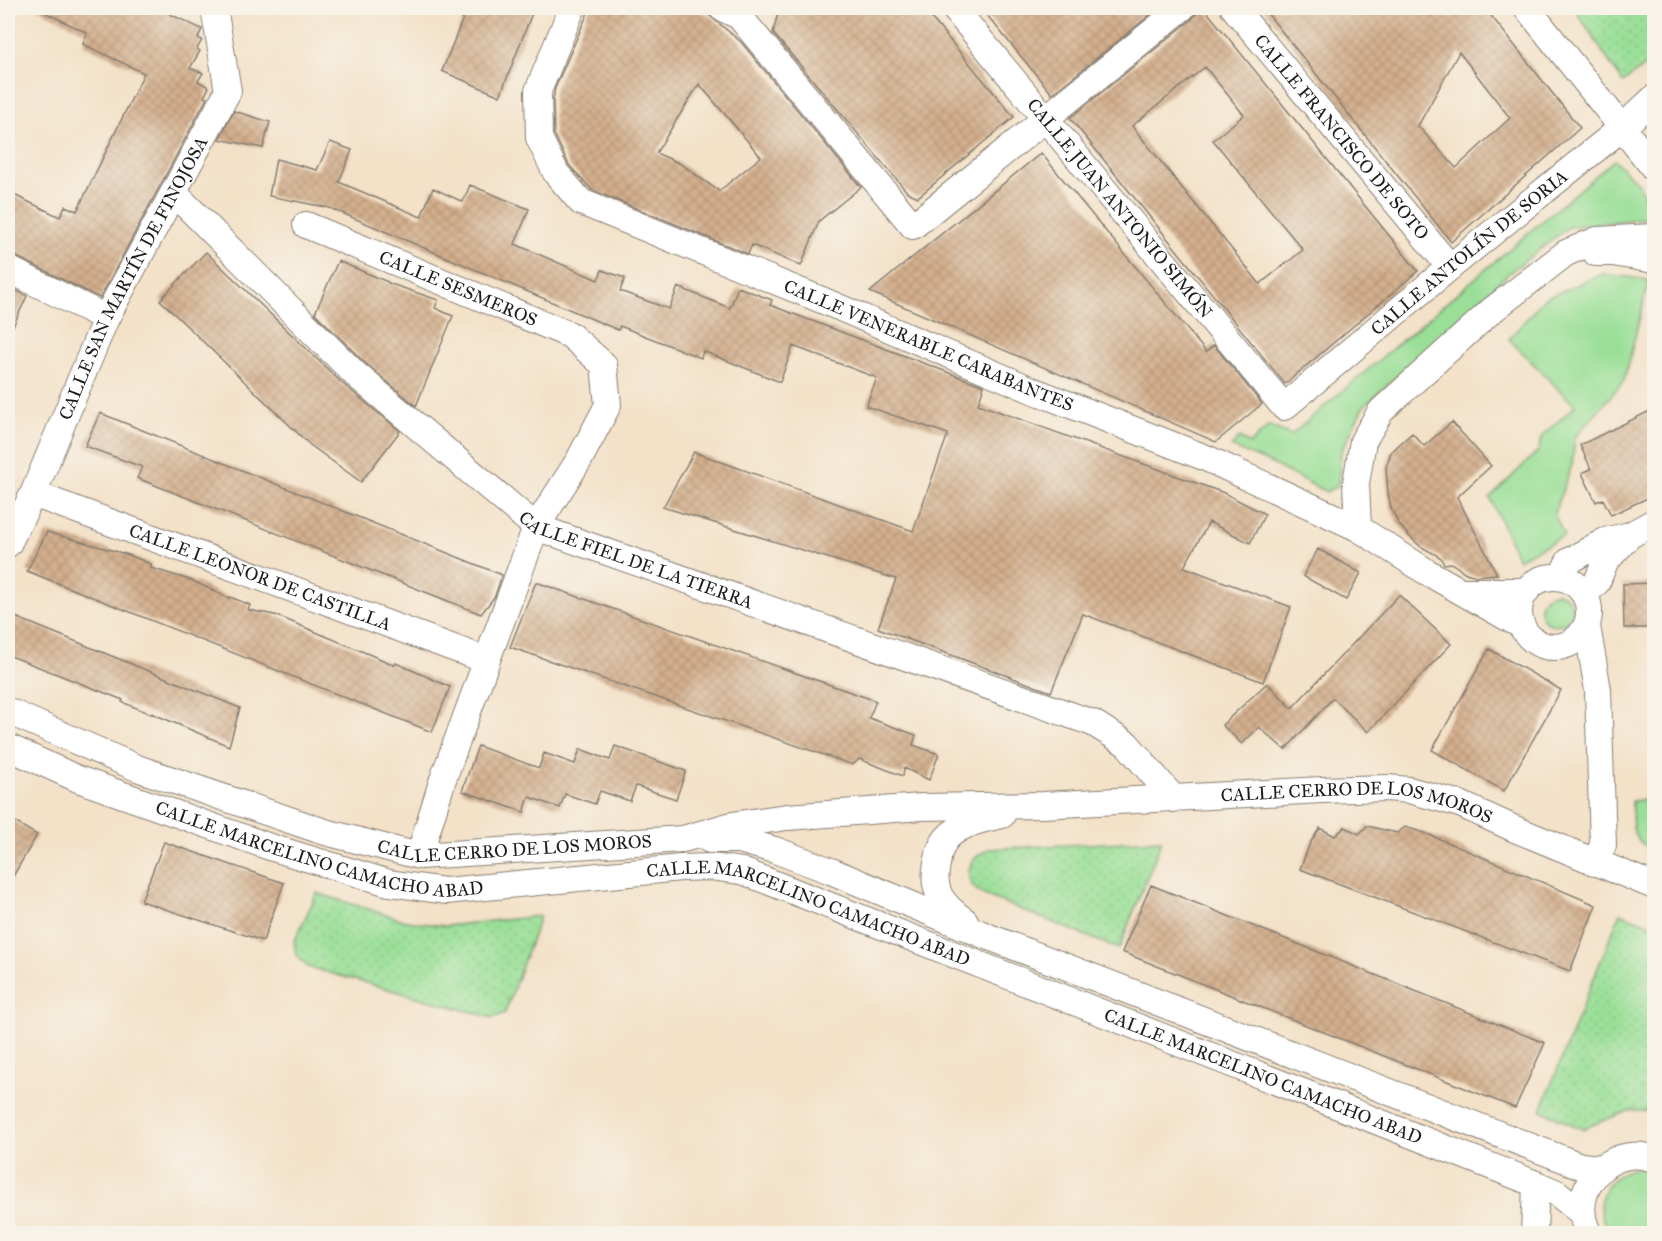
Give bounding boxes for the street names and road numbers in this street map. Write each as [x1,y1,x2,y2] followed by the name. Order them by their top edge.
[1250,30,1434,244] street label: CALLE FRANCISCO DE SOTO
[1022,94,1217,323] street label: CALLE JUAN ANTONIO SIMÓN
[54,133,212,423] street label: CALLE SAN MARTÍN DE FINOJOSA
[1366,165,1572,340] street label: CALLE ANTOLÍN DE SORIA
[376,246,541,331] street label: CALLE SESMEROS
[781,275,1077,416] street label: CALLE VENERABLE CARABANTES
[514,506,756,613] street label: CALLE FIEL DE LA TIERRA
[126,519,394,635] street label: CALLE LEONOR DE CASTILLA
[1220,777,1496,828] street label: CALLE CERRO DE LOS MOROS
[153,796,484,902] street label: CALLE MARCELINO CAMACHO ABAD
[375,830,653,867] street label: CALLE CERRO DE LOS MOROS
[645,856,973,971] street label: CALLE MARCELINO CAMACHO ABAD
[1101,1004,1425,1149] street label: CALLE MARCELINO CAMACHO ABAD

